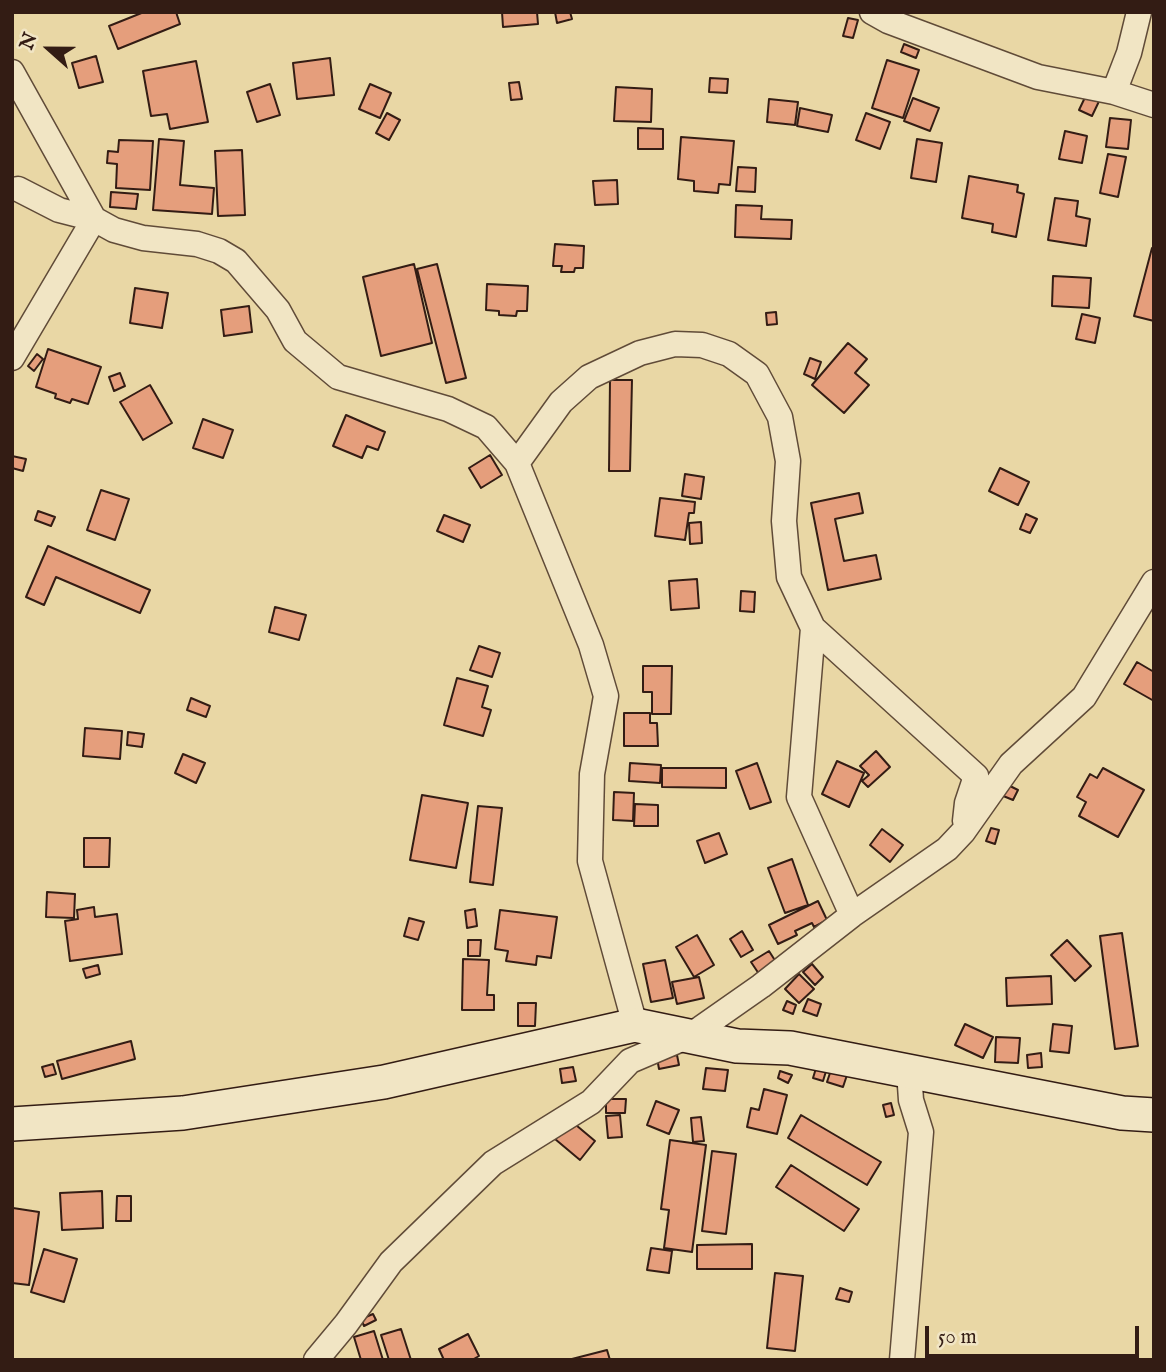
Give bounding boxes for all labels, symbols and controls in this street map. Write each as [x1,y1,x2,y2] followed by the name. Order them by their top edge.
[14,14,84,84] north arrow
[15,30,44,53] text: N
[928,1312,1142,1356] scale bar
[938,1324,977,1351] text: 50 m

